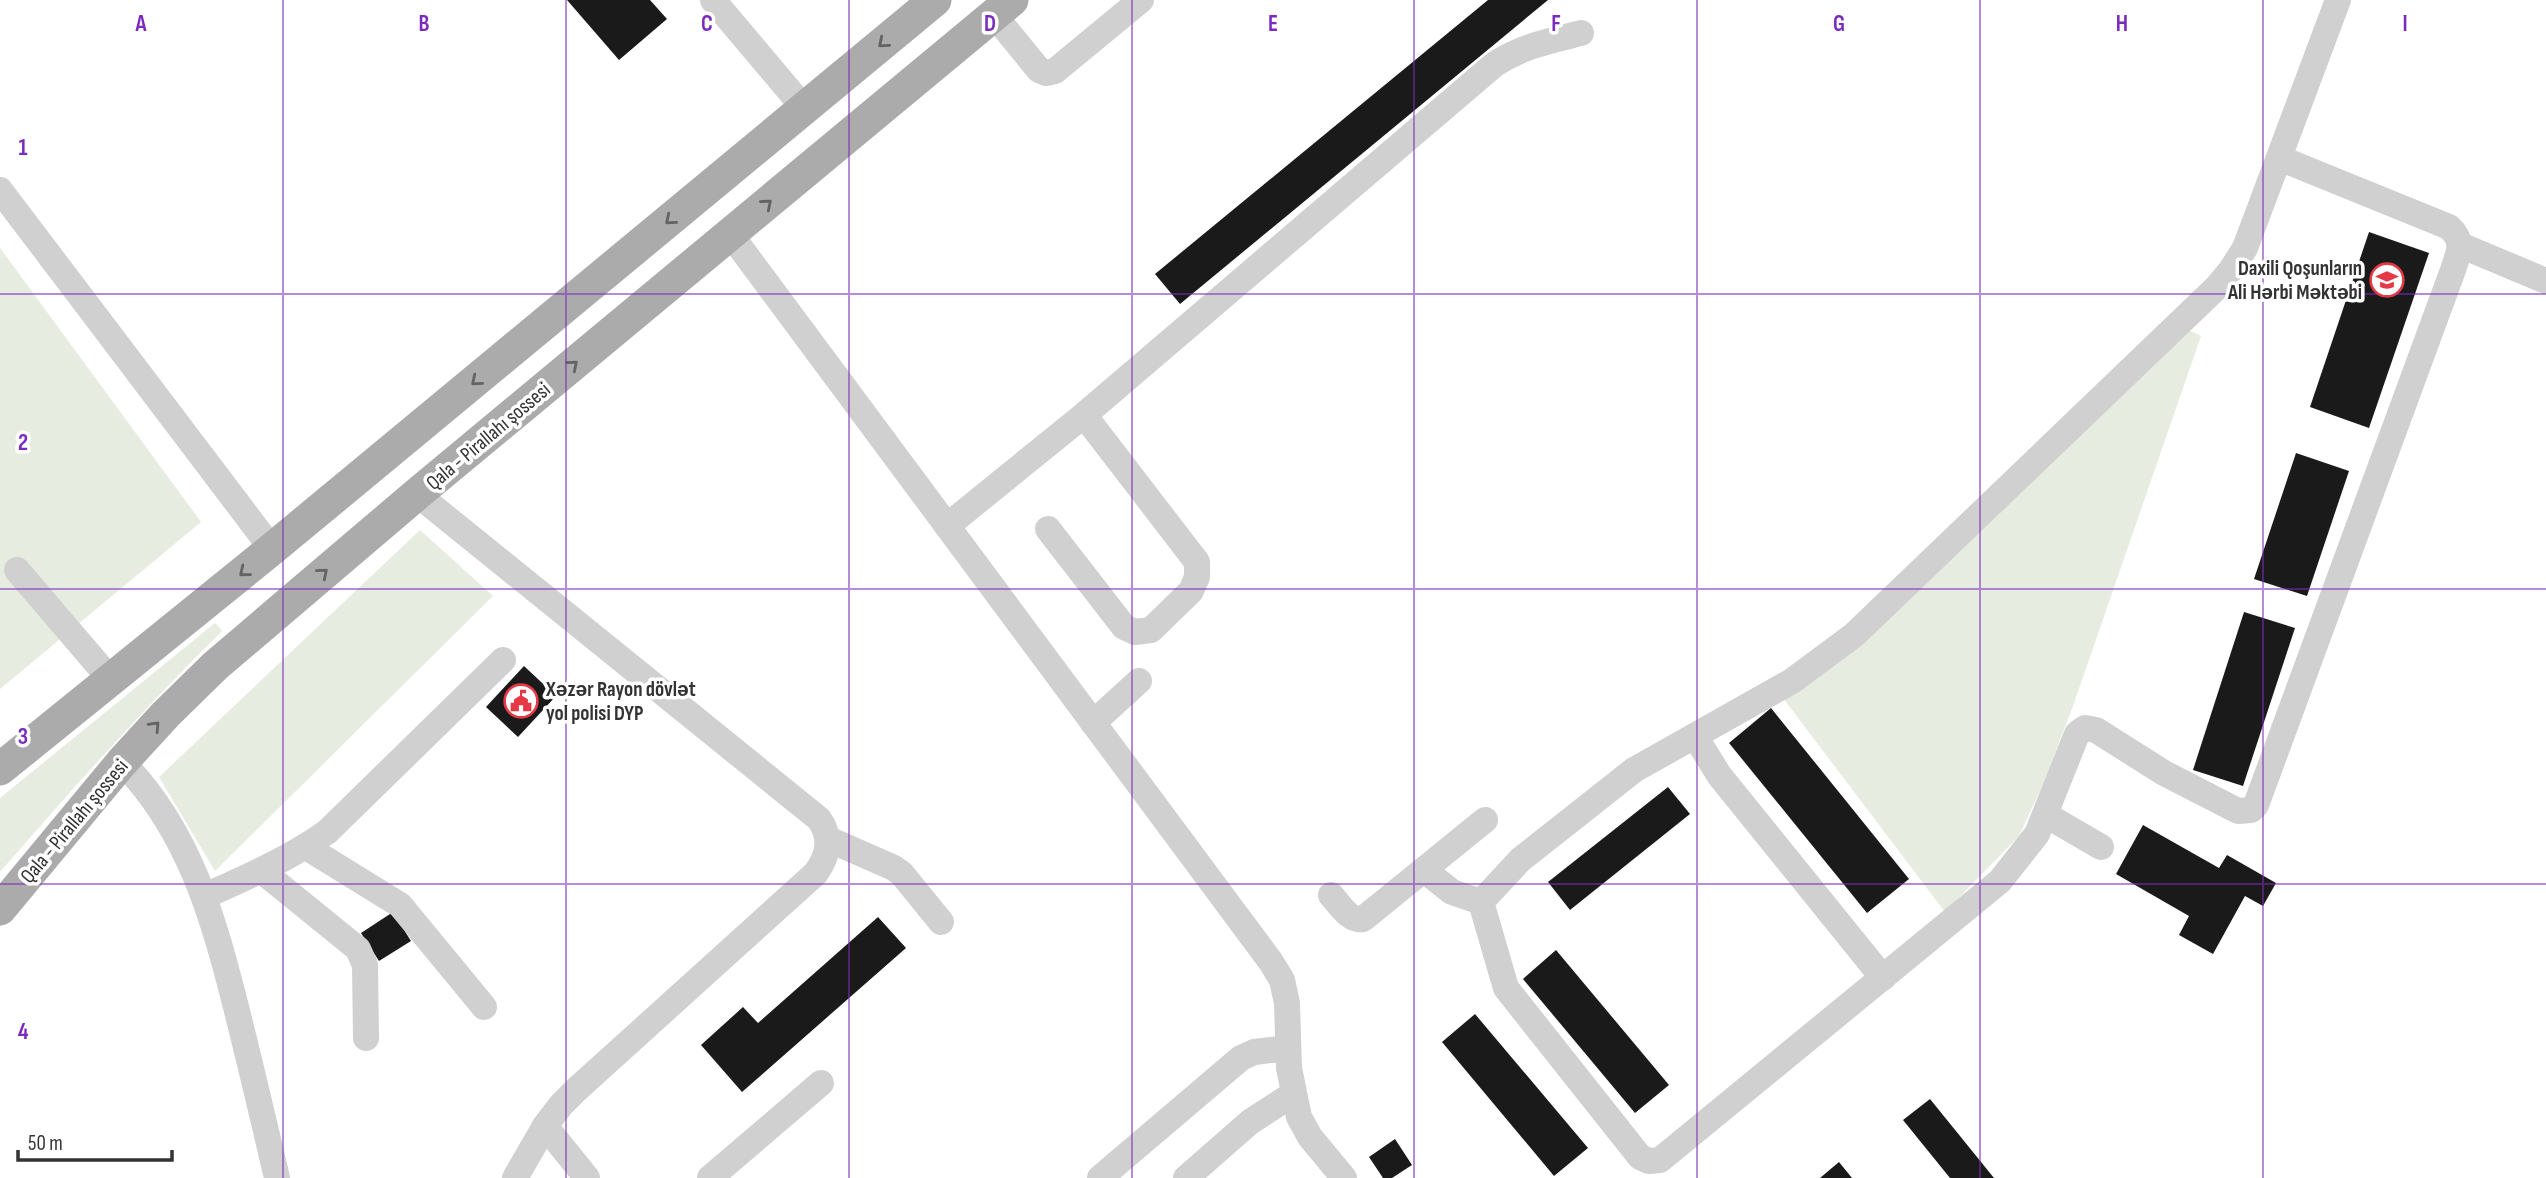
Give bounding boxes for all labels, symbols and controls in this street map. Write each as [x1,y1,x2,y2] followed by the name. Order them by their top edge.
[135,10,148,38] text: A
[419,10,430,38] text: B
[701,10,713,38] text: C
[984,10,996,38] text: D
[1268,10,1278,38] text: E
[1551,10,1561,38] text: F
[1833,10,1845,38] text: G
[2116,10,2128,38] text: H
[2402,10,2408,38] text: I
[878,35,890,48] one-way arrow
[18,134,28,162] text: 1
[759,200,772,212] one-way arrow
[665,212,678,224] one-way arrow
[2227,256,2362,305] place label: Daxili Qoşunların Ali Hərbi Məktəbi
[2368,261,2406,299] school or university icon: Daxili Qoşunların Ali Hərbi Məktəbi
[565,361,578,373] one-way arrow
[471,372,483,385] one-way arrow
[421,377,555,496] street label: Qala - Pirallahı şossesi
[18,429,28,457] text: 2
[239,564,251,577] one-way arrow
[315,569,328,581] one-way arrow
[545,677,696,726] place label: Xəzər Rayon dövlət yol polisi DYP
[502,682,540,720] public building icon: Xəzər Rayon dövlət yol polisi DYP
[147,721,159,734] one-way arrow
[18,723,28,751] text: 3
[15,754,134,888] street label: Qala - Pirallahı şossesi
[18,1018,29,1046] text: 4
[18,1118,172,1162] scale bar
[28,1131,63,1156] text: 50 m

